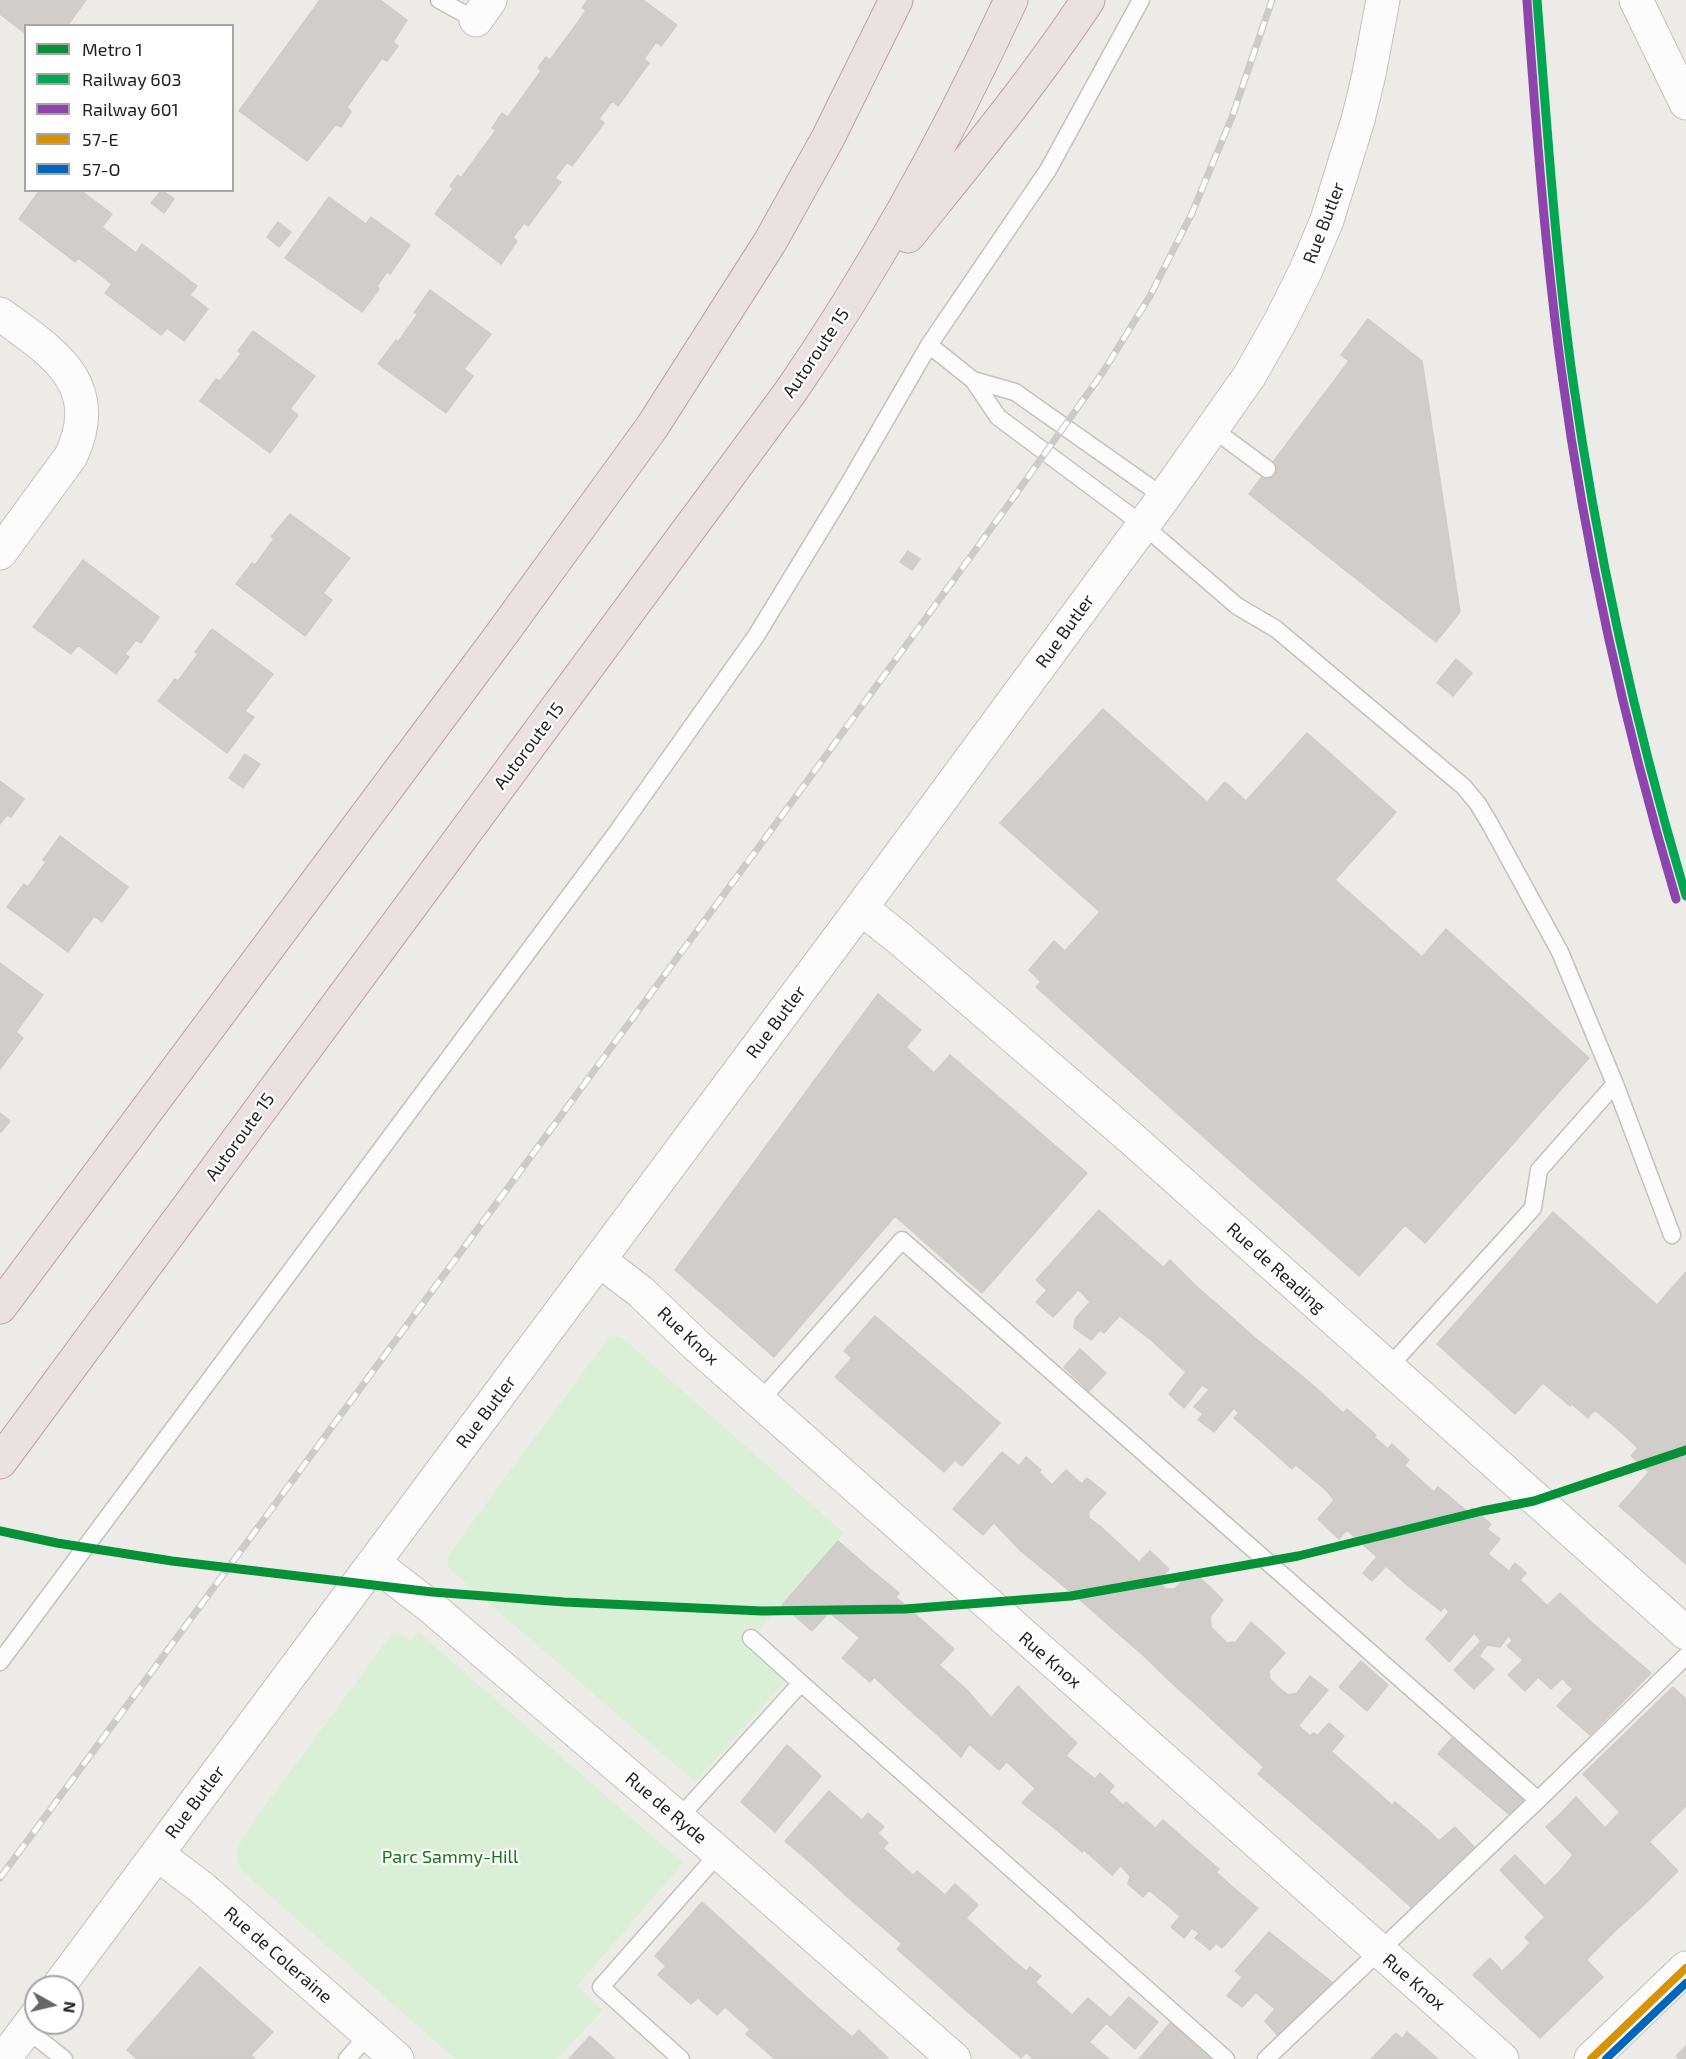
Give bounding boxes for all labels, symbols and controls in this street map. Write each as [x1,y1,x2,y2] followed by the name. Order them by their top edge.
[24,24,234,192] legend
[82,38,143,60] text: Metro 1
[82,68,182,90] text: Railway 603
[82,98,179,120] text: Railway 601
[82,128,119,150] text: 57-E
[82,158,121,180] text: 57-O
[1299,179,1349,267] street label: Rue Butler
[778,304,854,402] street label: Autoroute 15
[1031,590,1099,672] street label: Rue Butler
[489,698,569,794] street label: Autoroute 15
[742,981,810,1063] street label: Rue Butler
[201,1089,279,1185] street label: Autoroute 15
[1222,1218,1330,1318] street label: Rue de Reading
[653,1302,723,1370] street label: Rue Knox
[452,1371,520,1453] street label: Rue Butler
[1014,1627,1086,1693] street label: Rue Knox
[161,1761,229,1843] street label: Rue Butler
[621,1768,711,1848] street label: Rue de Ryde
[382,1846,518,1868] park label: Parc Sammy-Hill
[220,1902,336,2008] street label: Rue de Coleraine
[1378,1949,1450,2015] street label: Rue Knox
[24,1975,84,2035] north arrow
[60,2000,81,2014] text: N

